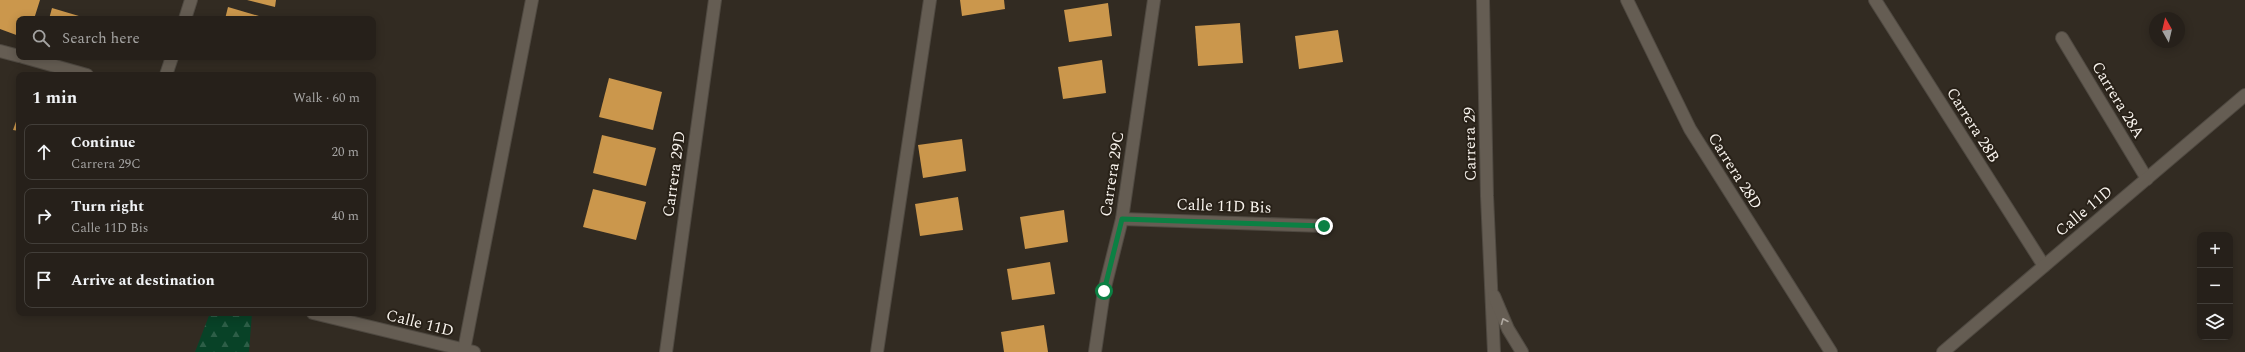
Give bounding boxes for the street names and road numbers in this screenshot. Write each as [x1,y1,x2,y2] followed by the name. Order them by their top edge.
[2086,57,2150,143] street label: Carrera 28A
[1940,83,2006,167] street label: Carrera 28B
[1457,107,1483,181] street label: Carrera 29
[1702,128,1768,214] street label: Carrera 28D
[656,129,692,219] street label: Carrera 29D
[1093,130,1131,218] street label: Carrera 29C
[2050,180,2118,242] street label: Calle 11D
[1176,192,1272,220] street label: Calle 11D Bis
[384,303,456,343] street label: Calle 11D

